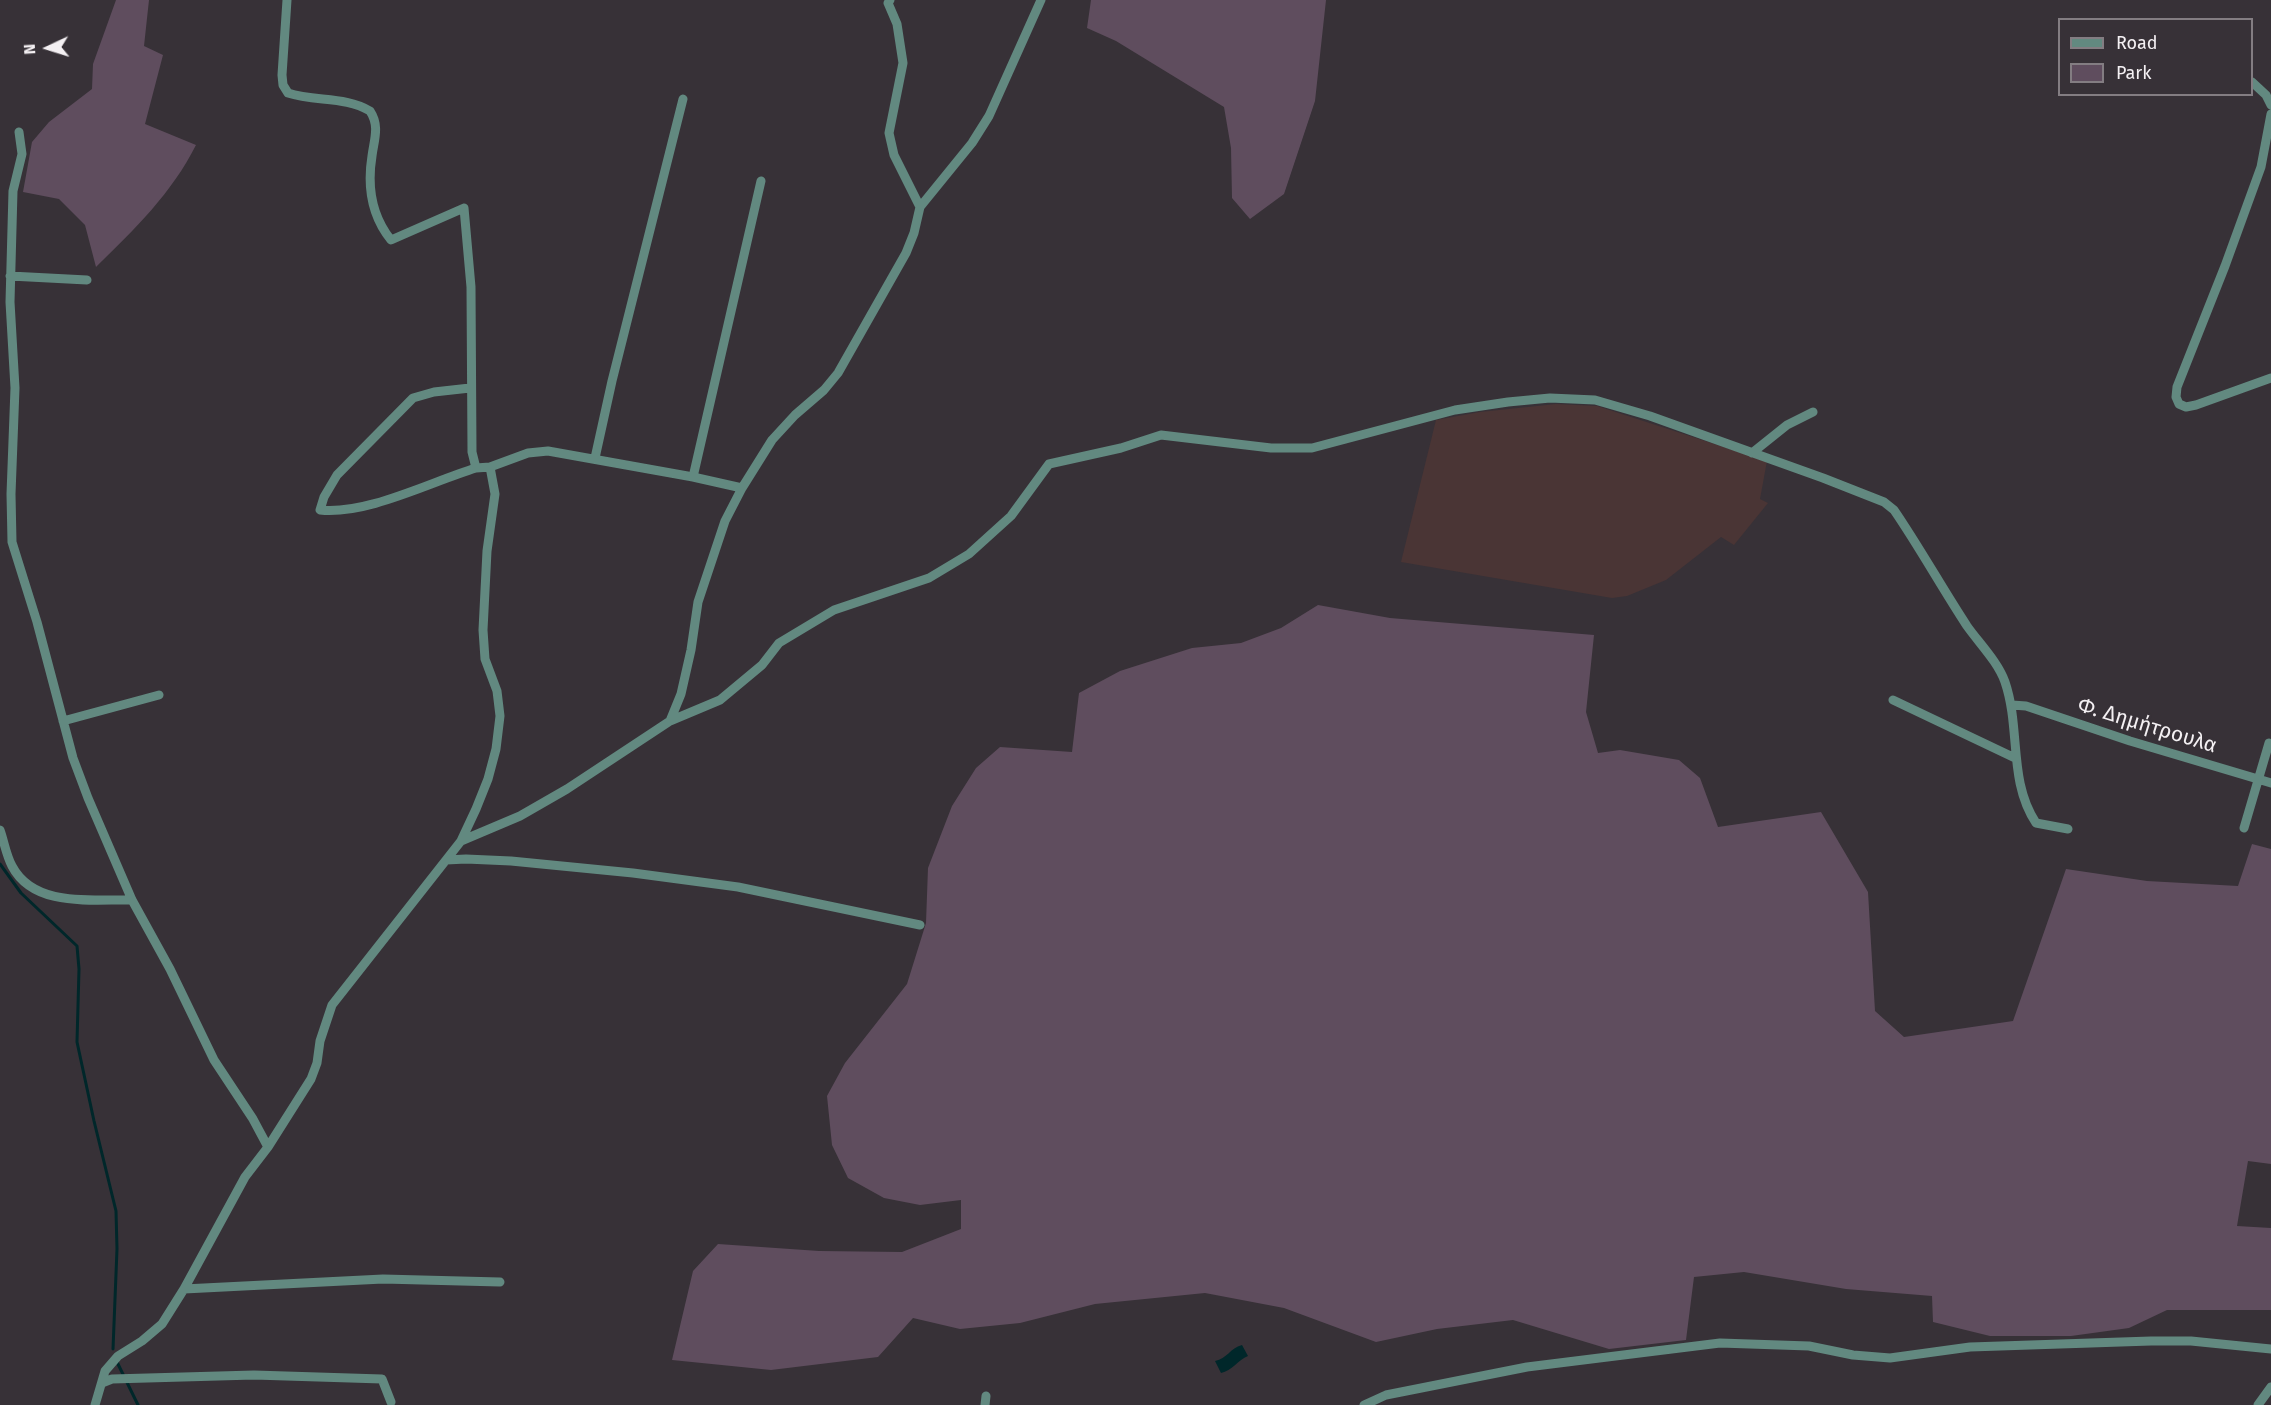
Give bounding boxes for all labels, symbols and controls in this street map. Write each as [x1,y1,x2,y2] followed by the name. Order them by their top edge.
[18,18,78,78] north arrow
[2058,18,2253,96] legend
[2116,32,2158,54] text: Road
[20,43,39,55] text: N
[2116,62,2151,84] text: Park
[2075,693,2219,759] street label: Φ. Δημήτρουλα

